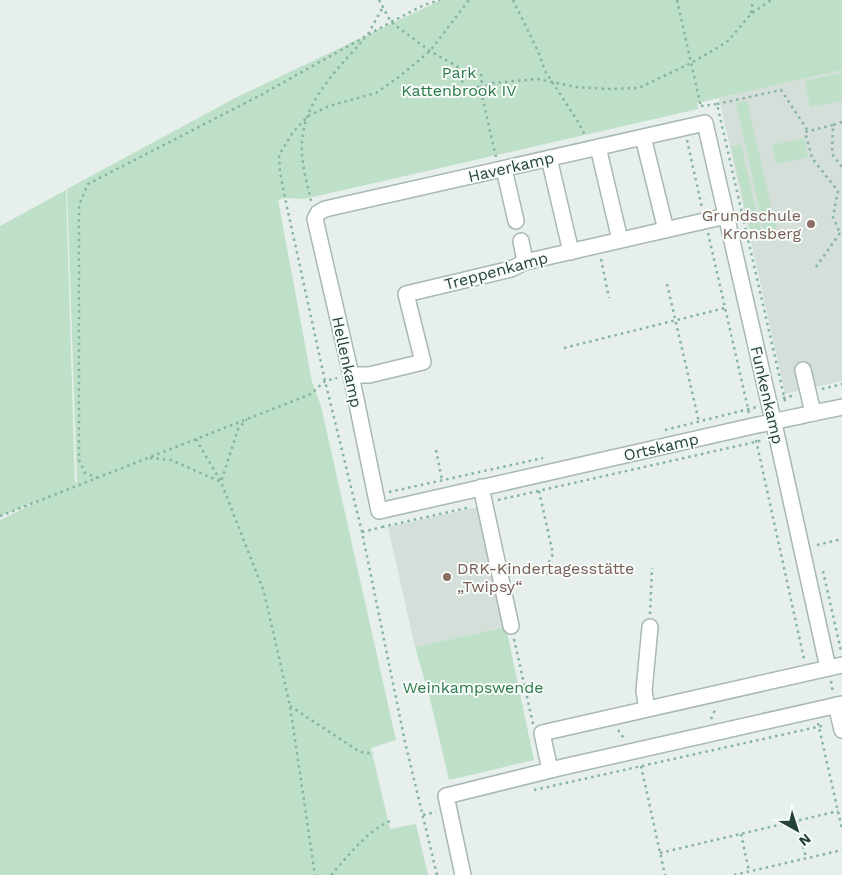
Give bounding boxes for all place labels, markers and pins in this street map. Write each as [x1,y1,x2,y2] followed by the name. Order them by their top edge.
[702,206,801,243] place label: Grundschule Kronsberg
[805,218,817,230] marker: Grundschule Kronsberg
[457,559,634,596] place label: DRK-Kindertagesstätte „Twipsy“
[441,571,453,583] marker: DRK-Kindertagesstätte „Twipsy“

